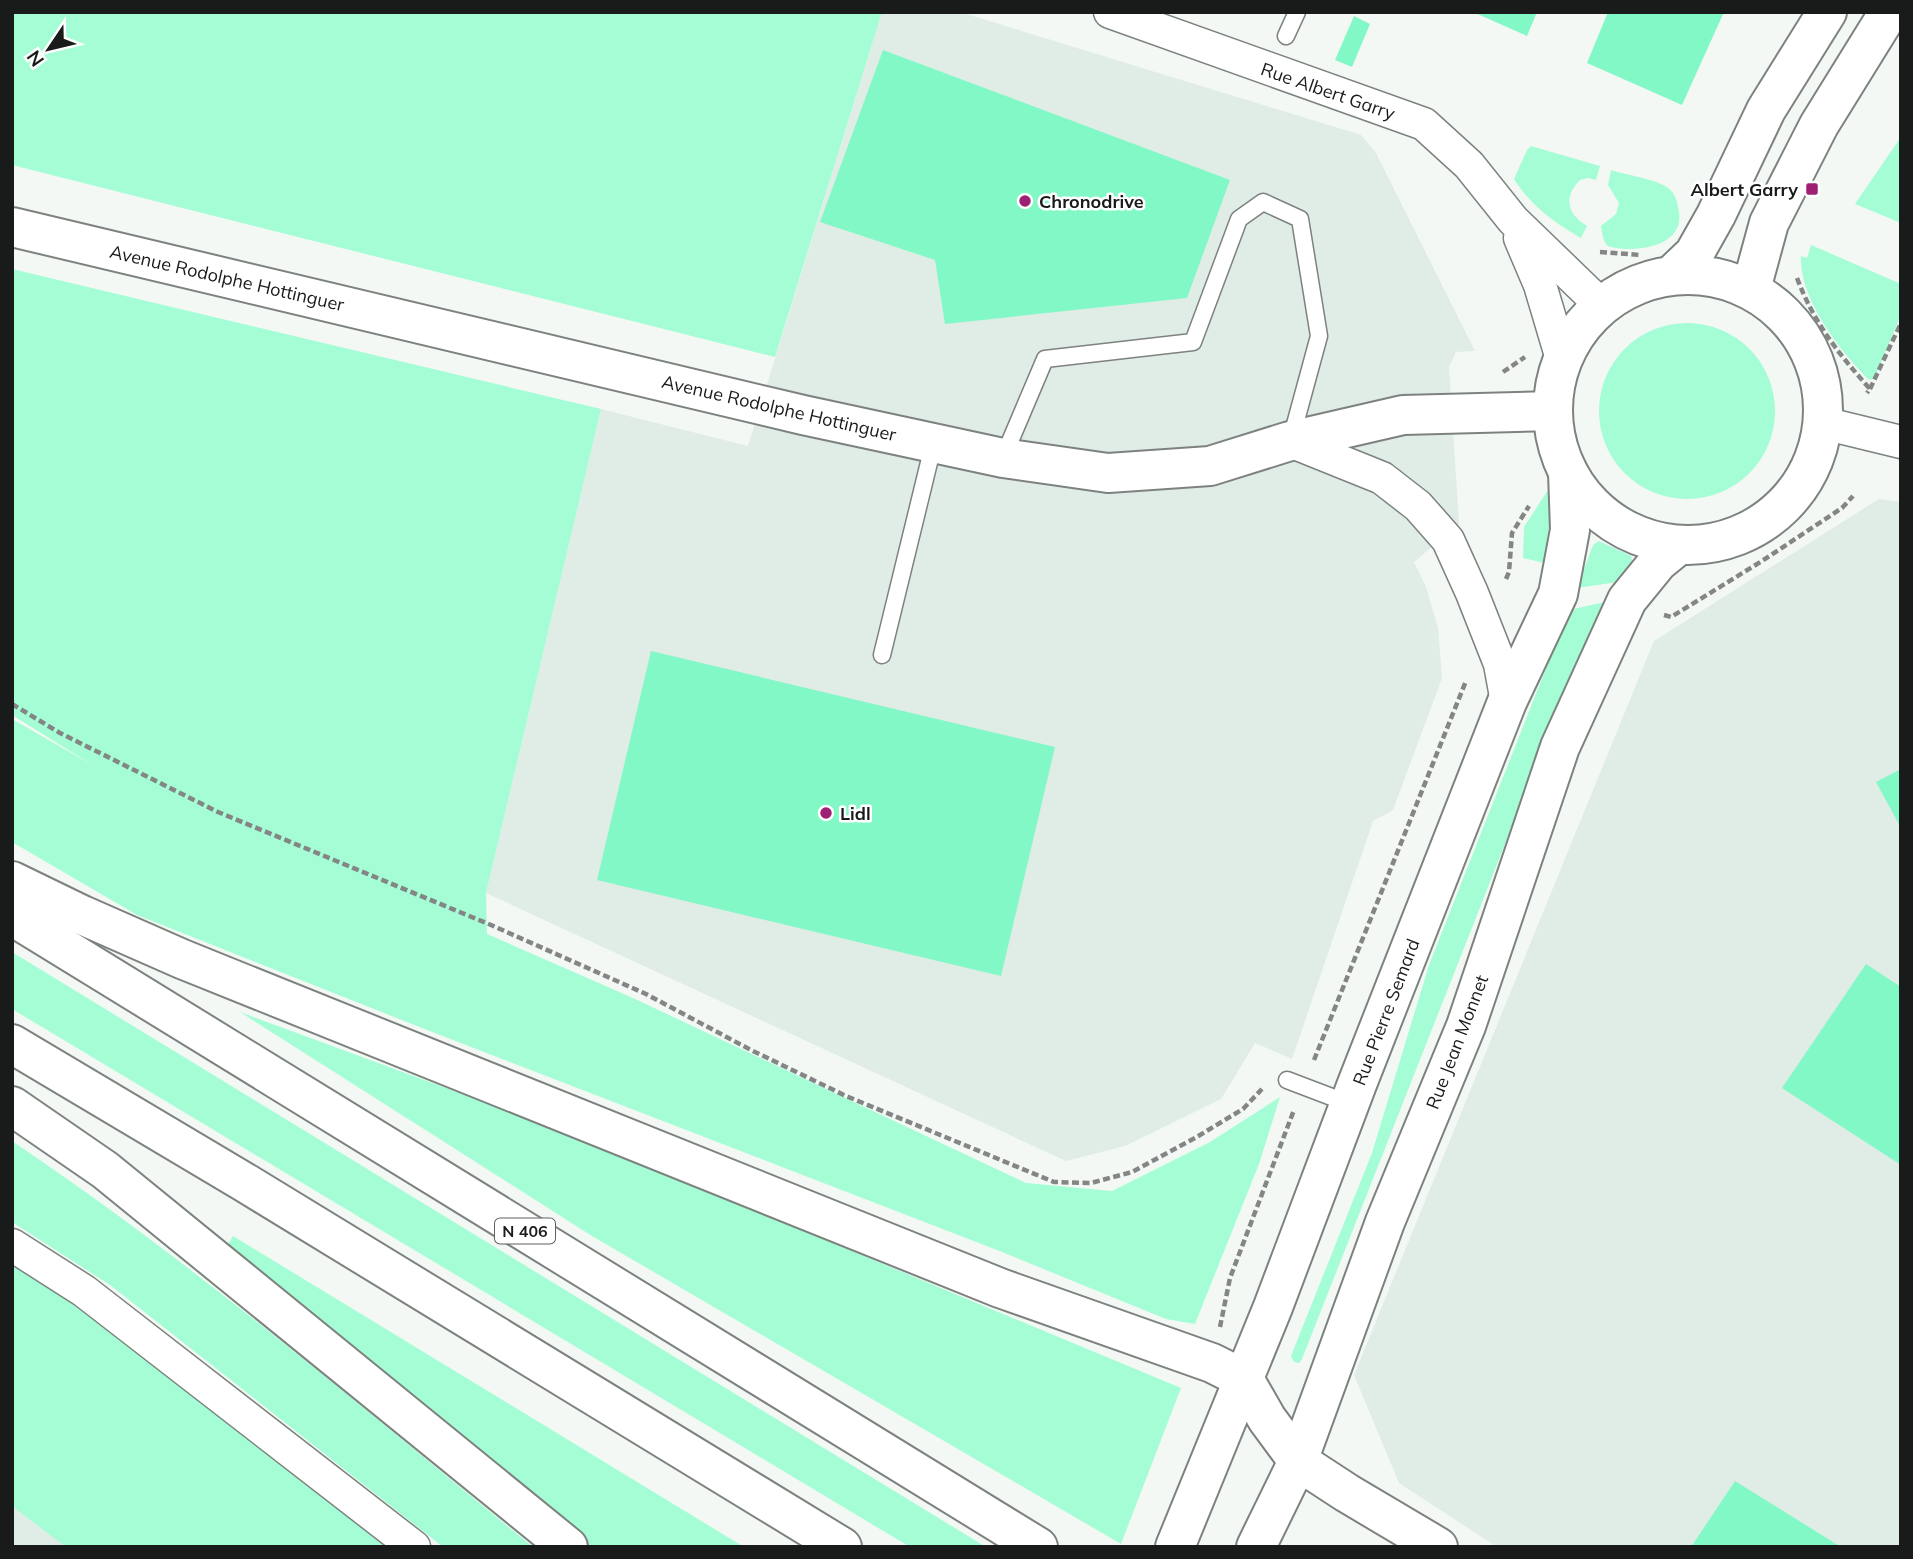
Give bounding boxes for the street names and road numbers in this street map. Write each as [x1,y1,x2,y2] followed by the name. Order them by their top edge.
[1258,57,1399,125] street label: Rue Albert Garry
[108,240,347,316] street label: Avenue Rodolphe Hottinguer
[660,370,899,446] street label: Avenue Rodolphe Hottinguer
[1347,935,1425,1089] street label: Rue Pierre Semard
[1421,972,1493,1112] street label: Rue Jean Monnet
[495,1218,555,1244] road number: N 406

